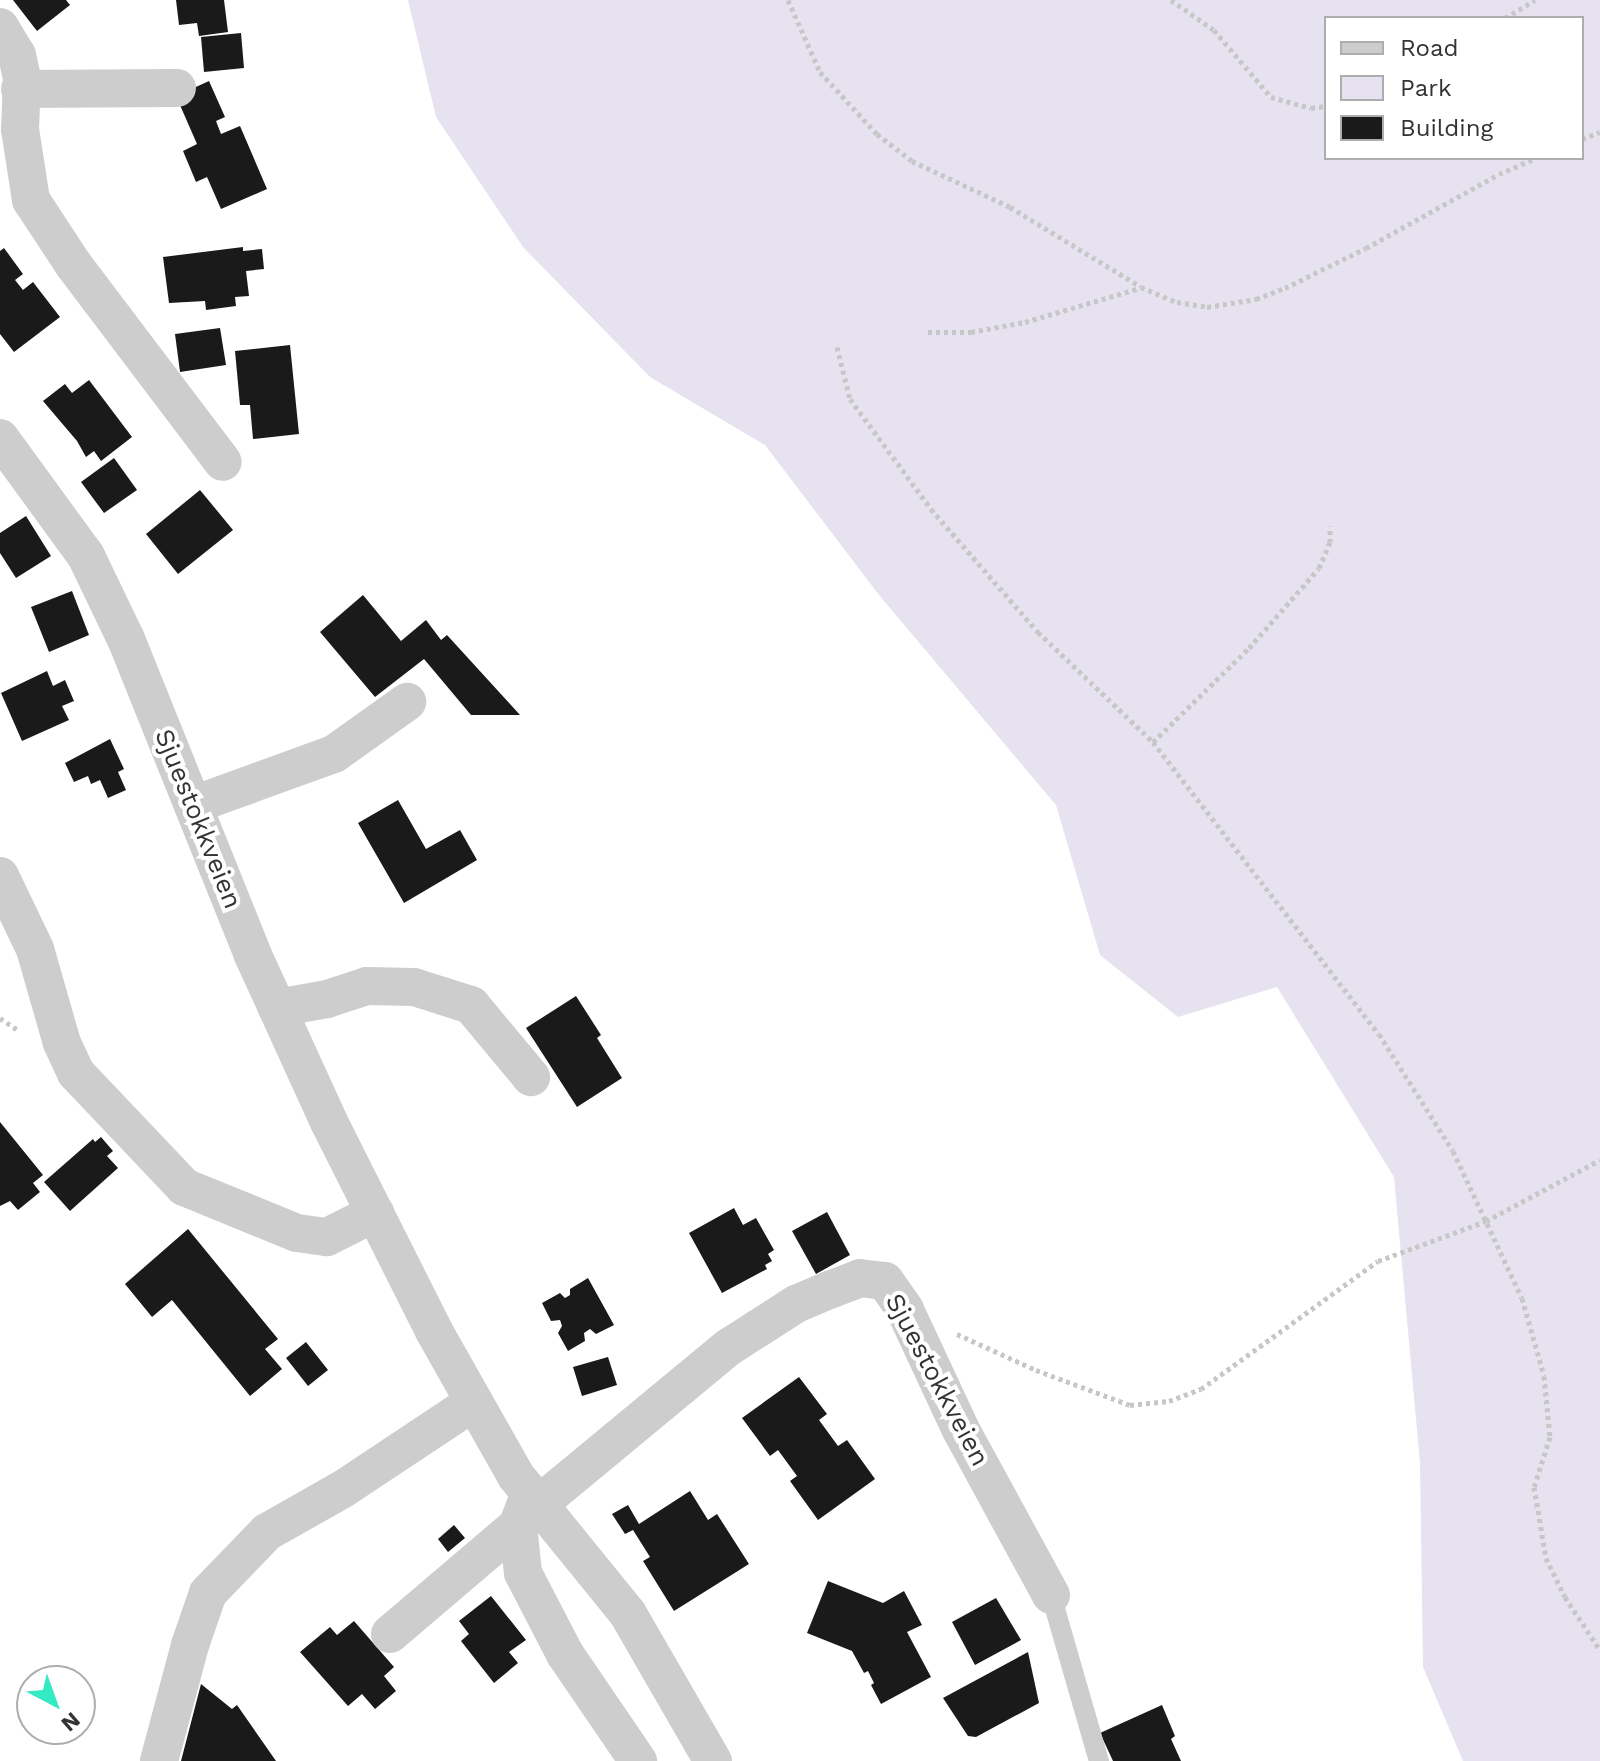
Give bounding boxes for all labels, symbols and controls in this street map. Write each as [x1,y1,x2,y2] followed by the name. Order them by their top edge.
[1324,16,1584,160] legend
[1400,34,1459,62] text: Road
[1400,74,1452,102] text: Park
[1400,114,1493,142] text: Building
[148,725,248,913] street label: Sjuestokkveien
[878,1288,996,1472] street label: Sjuestokkveien
[16,1665,96,1745] north arrow
[56,1707,85,1737] text: N

